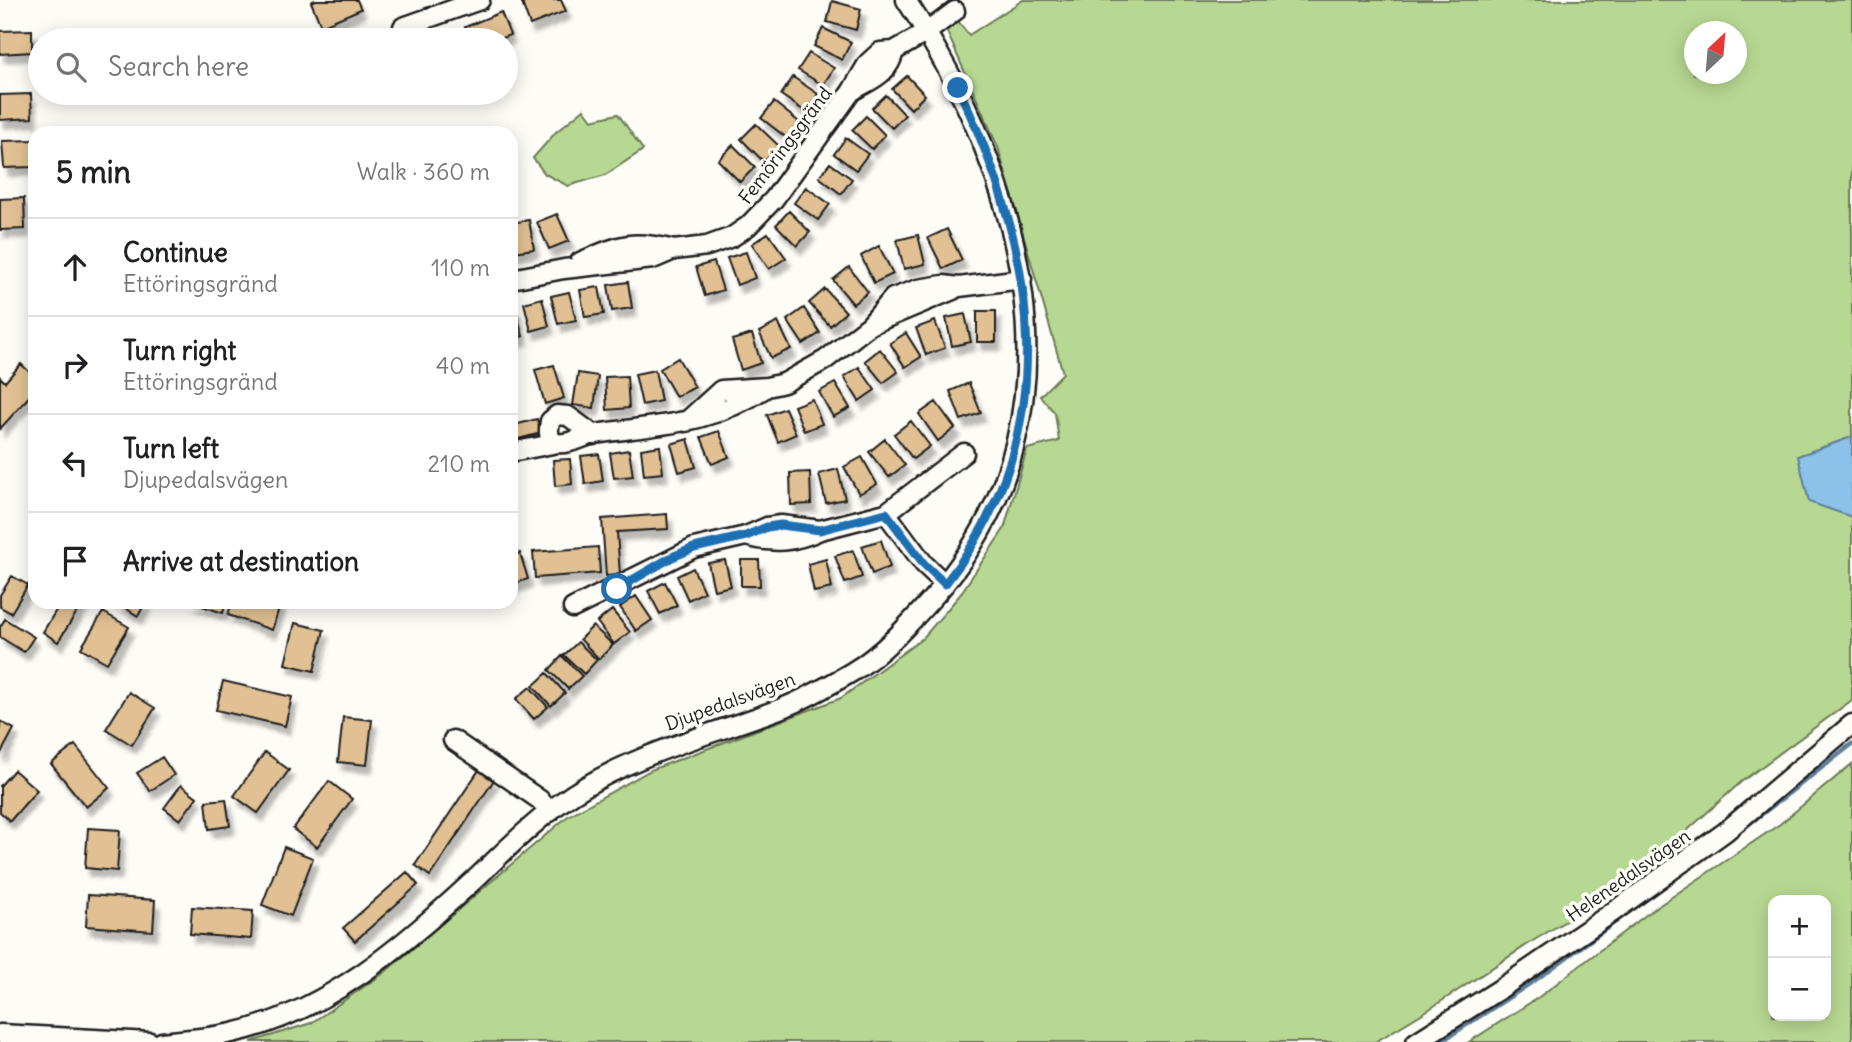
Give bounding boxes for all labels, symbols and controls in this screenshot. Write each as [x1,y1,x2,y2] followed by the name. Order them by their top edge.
[1684,21,1747,84] north arrow
[28,28,518,105] search box
[52,48,90,86] icon: search
[108,50,249,83] text: Search here
[942,72,973,103] route end
[733,82,837,208] street label: Femöringsgränd
[56,153,131,191] text: 5 min
[357,157,490,186] text: Walk · 360 m
[123,236,228,269] text: Continue
[56,248,94,286] icon: ahead
[431,253,490,282] text: 110 m
[123,269,278,298] text: Ettöringsgränd
[123,334,236,367] text: Turn right
[56,346,94,384] icon: right
[436,351,490,380] text: 40 m
[123,367,278,396] text: Ettöringsgränd
[123,432,219,465] text: Turn left
[56,444,94,482] icon: left
[427,449,490,478] text: 210 m
[123,465,288,494] text: Djupedalsvägen
[56,542,94,580] icon: arrive
[123,545,359,578] text: Arrive at destination
[601,573,632,604] route start
[662,666,798,736] street label: Djupedalsvägen
[1561,823,1695,927] street label: Helenedalsvägen
[1768,895,1831,1021] map controls
[1768,895,1831,958] button: +
[1768,958,1831,1021] button: −

